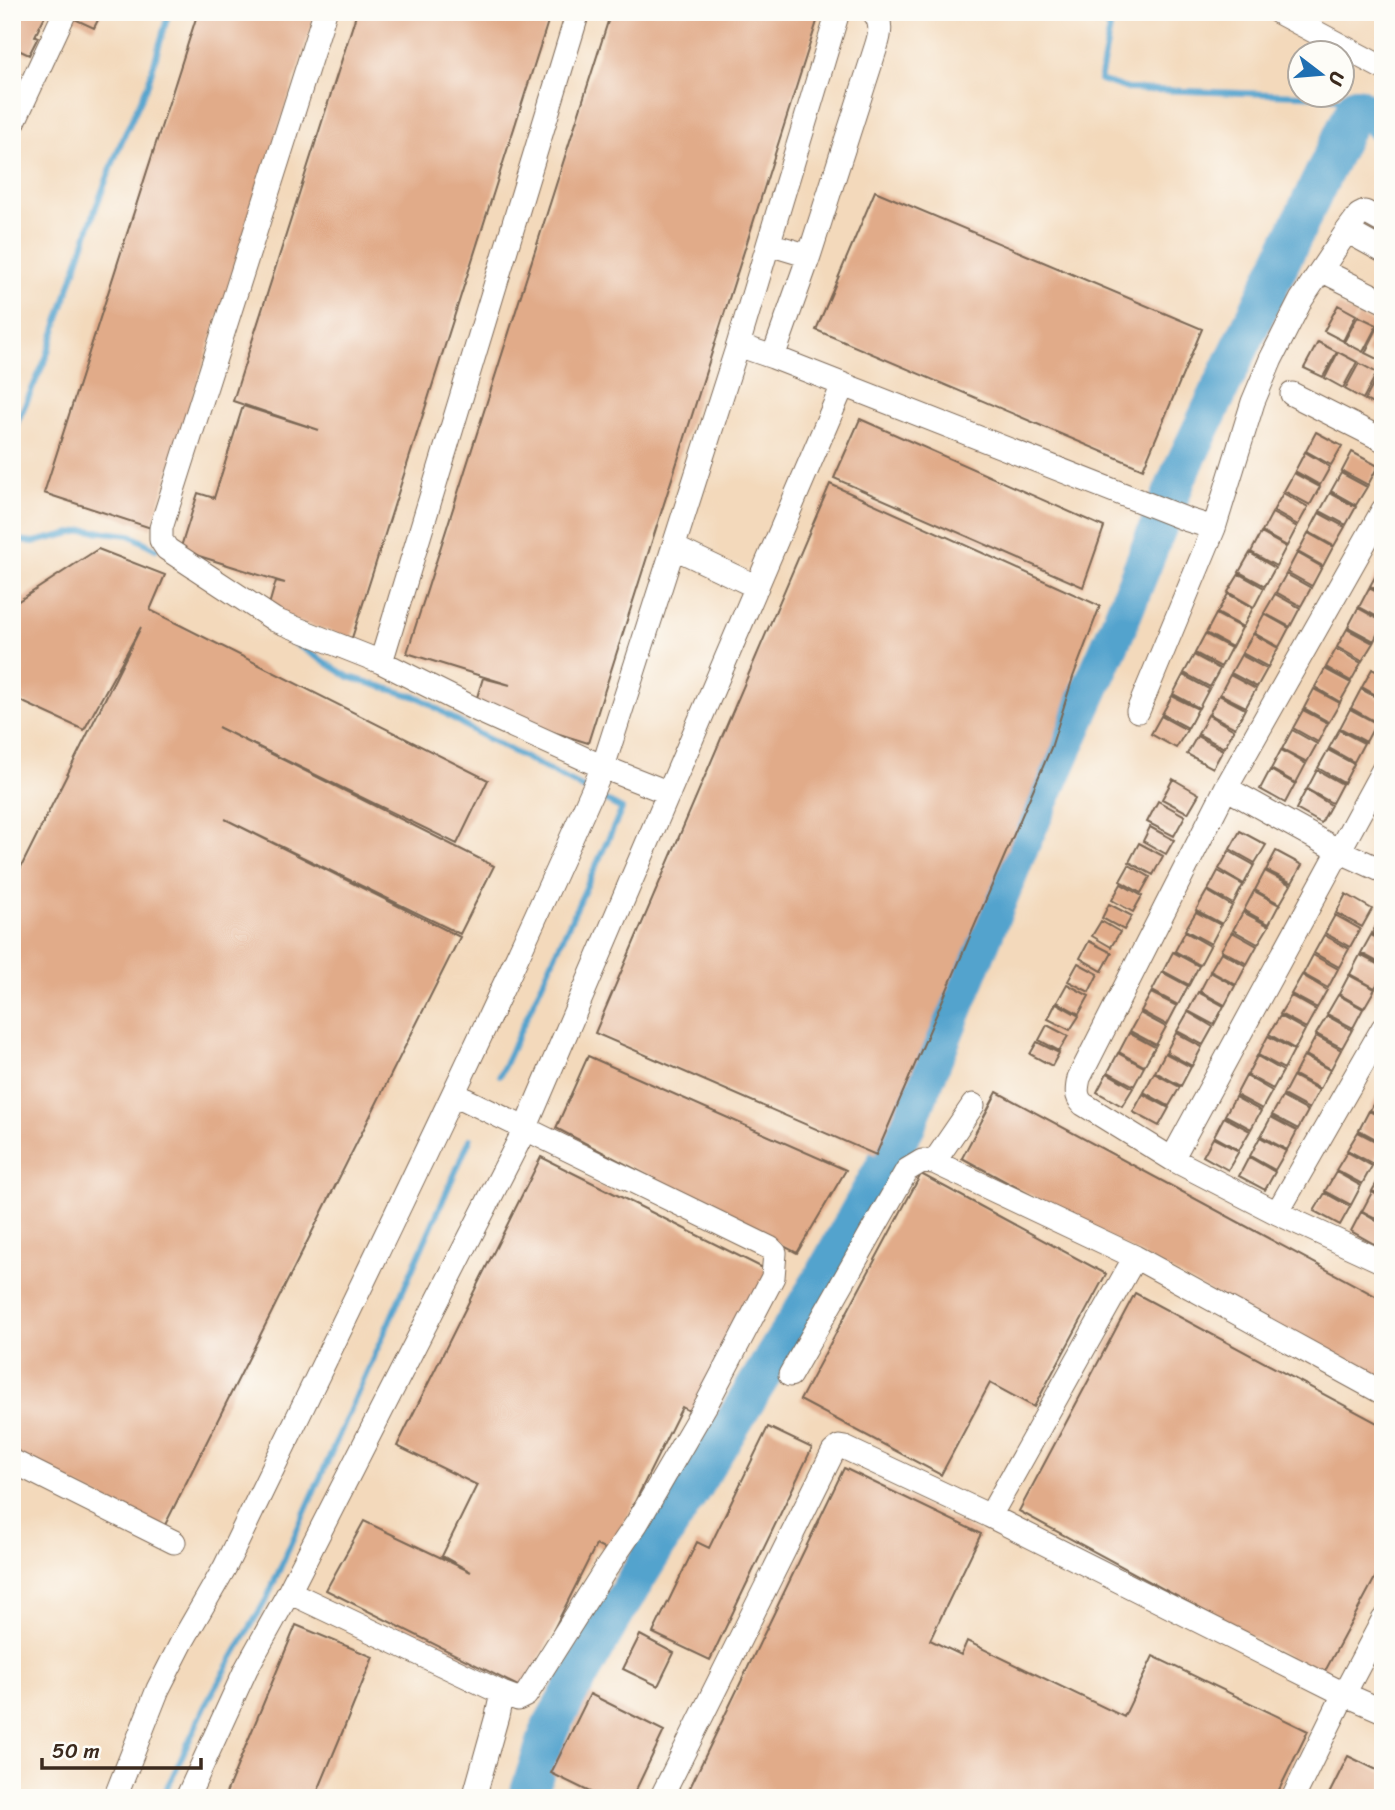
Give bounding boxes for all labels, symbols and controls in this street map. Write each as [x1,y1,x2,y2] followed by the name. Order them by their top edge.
[1286,38,1356,108] north arrow
[1319,68,1354,91] text: U
[42,1726,201,1770] scale bar
[52,1732,100,1770] text: 50 m

